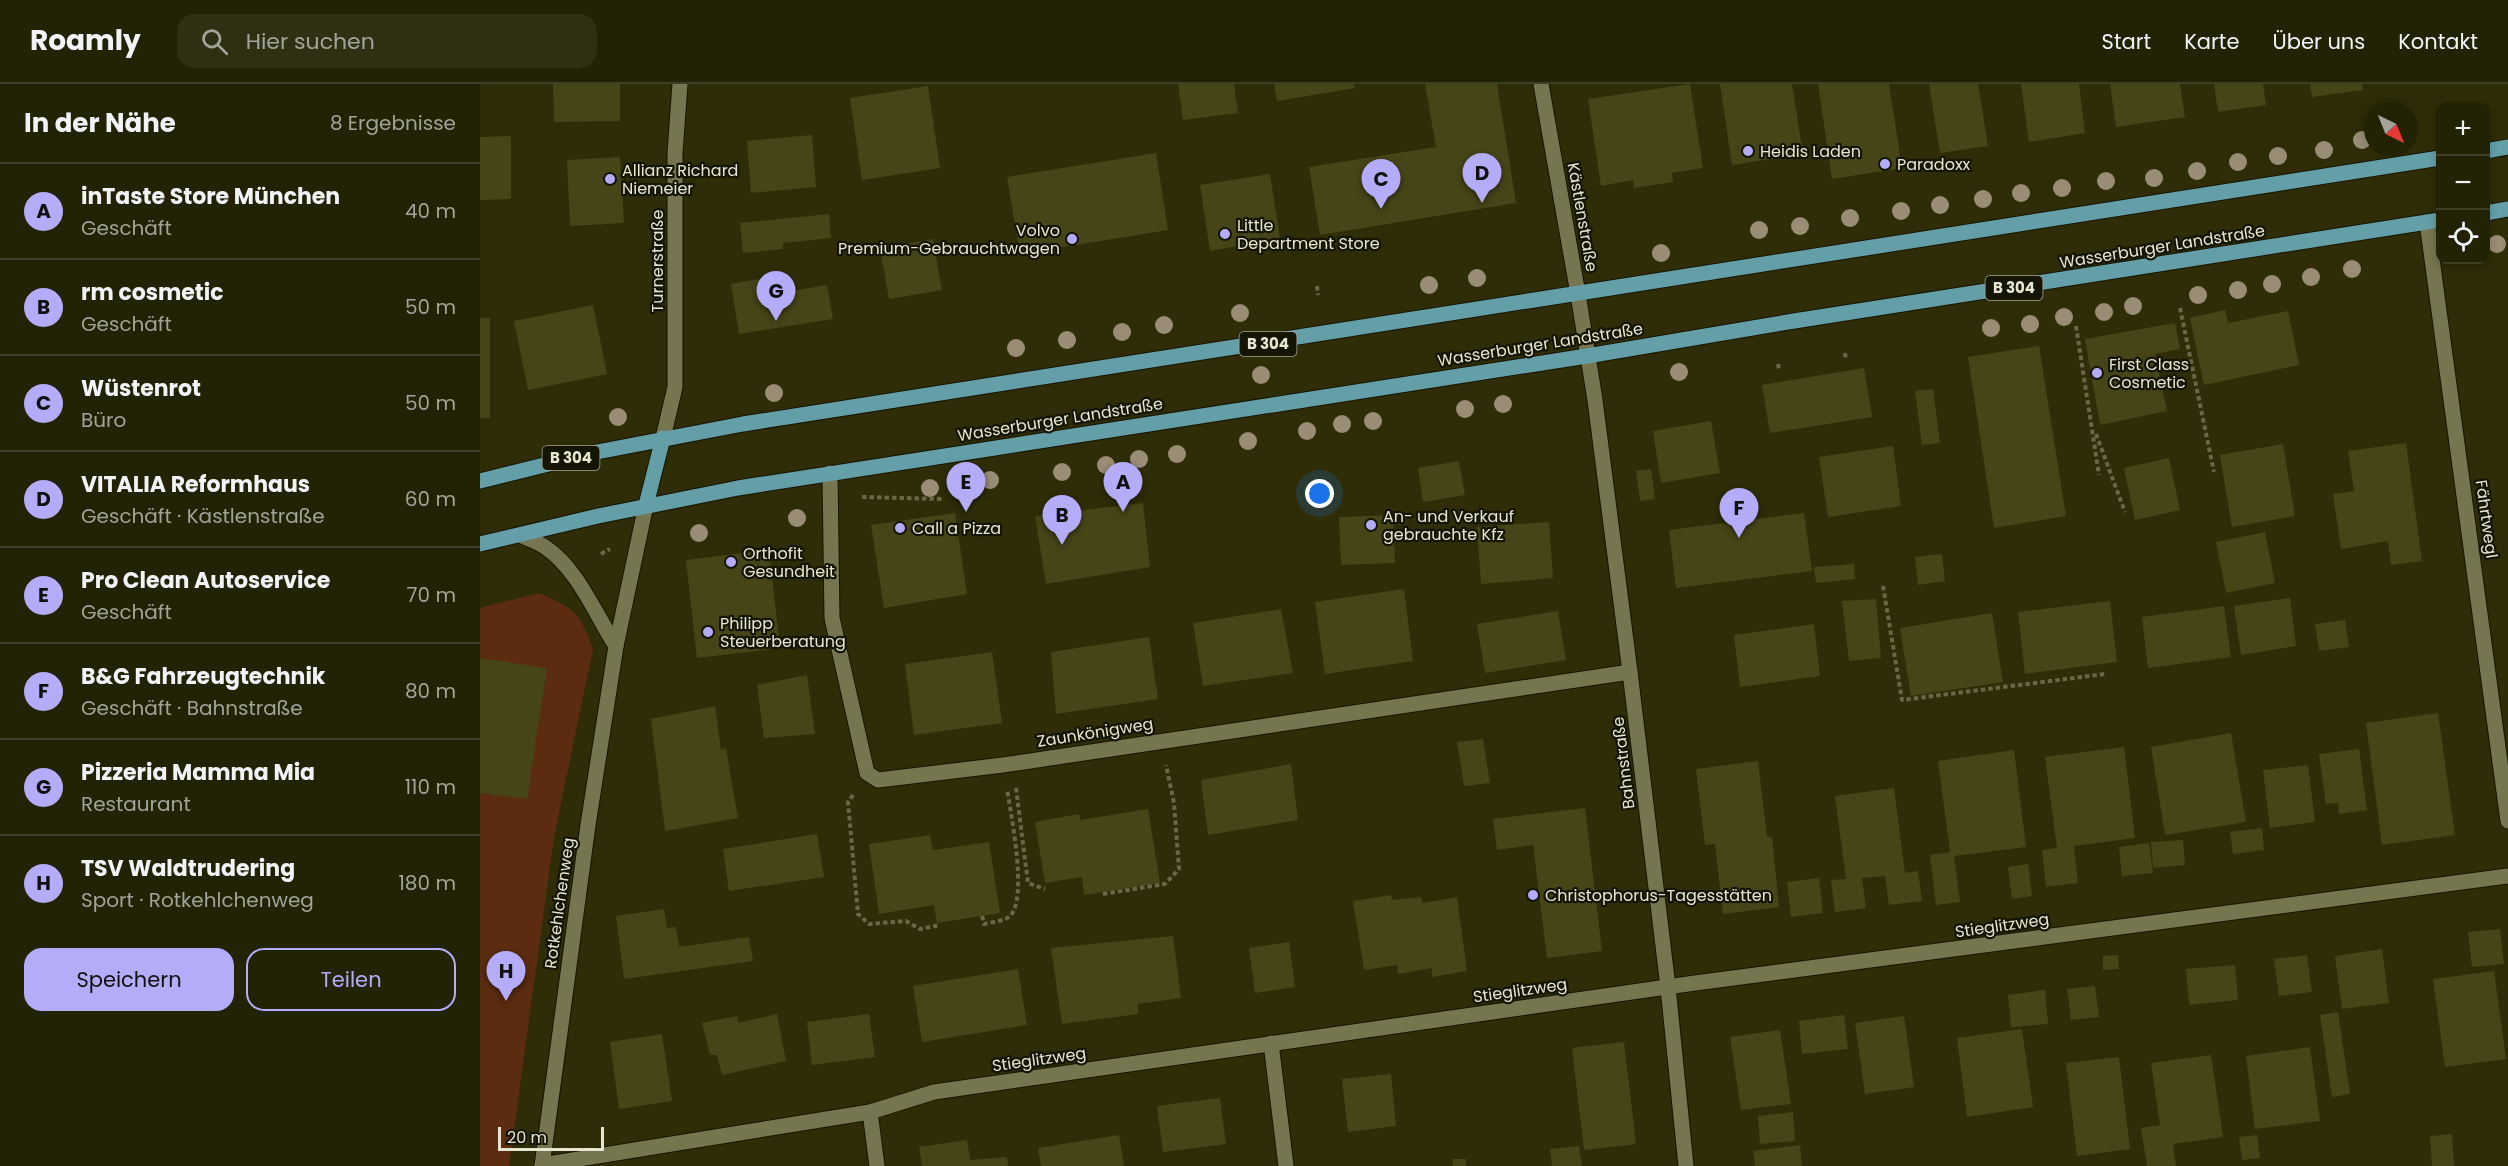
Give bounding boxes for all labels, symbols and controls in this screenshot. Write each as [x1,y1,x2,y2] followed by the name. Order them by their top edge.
[177,14,597,68] search box
[30,21,141,60] text: Roamly
[198,25,231,58] icon: search
[246,26,375,57] text: Hier suchen
[2102,27,2151,56] text: Start
[2184,27,2240,56] text: Karte
[2273,27,2365,56] text: Über uns
[2398,27,2478,56] text: Kontakt
[2364,102,2418,156] north arrow
[2436,102,2490,264] map controls
[2436,102,2490,156] button: +
[24,105,176,141] text: In der Nähe
[330,109,456,137] text: 8 Ergebnisse
[1760,140,1861,163] place label: Heidis Laden
[1741,144,1755,158] marker: Heidis Laden
[1897,153,1971,176] place label: Paradoxx
[1462,154,1502,203] pin: D
[2436,156,2490,210] button: −
[1878,157,1892,171] marker: Paradoxx
[622,159,738,200] place label: Allianz Richard Niemeier
[1362,160,1400,209] pin: C
[1562,161,1603,274] street label: Kästlenstraße
[603,172,617,186] marker: Allianz Richard Niemeier
[81,181,340,212] text: inTaste Store München
[36,197,51,225] text: A
[405,197,456,225] text: 40 m
[646,210,669,312] street label: Turnerstraße
[2436,210,2490,264] button: locate
[81,214,172,242] text: Geschäft
[1237,214,1380,255] place label: Little Department Store
[838,219,1060,260] place label: Volvo Premium-Gebrauchtwagen
[2058,219,2266,274] street label: Wasserburger Landstraße
[1218,227,1232,241] marker: Little Department Store
[1065,232,1079,246] marker: Volvo Premium-Gebrauchtwagen
[756,272,796,321] pin: G
[1986,276,2042,300] road number: B 304
[81,277,224,308] text: rm cosmetic
[37,293,50,321] text: B
[405,293,456,321] text: 50 m
[81,310,172,338] text: Geschäft
[1436,317,1644,372] street label: Wasserburger Landstraße
[1240,332,1296,356] road number: B 304
[2109,353,2189,394] place label: First Class Cosmetic
[2090,366,2104,380] marker: First Class Cosmetic
[81,373,201,404] text: Wüstenrot
[36,389,51,417] text: C
[405,389,456,417] text: 50 m
[956,392,1164,447] street label: Wasserburger Landstraße
[81,406,126,434] text: Büro
[542,446,599,470] road number: B 304
[946,462,986,512] pin: E
[1104,462,1142,512] pin: A
[81,469,310,500] text: VITALIA Reformhaus
[2470,478,2503,560] street label: Fährtwegl
[1305,479,1334,508] your location
[36,485,51,513] text: D
[405,485,456,513] text: 60 m
[1720,488,1758,538] pin: F
[1042,496,1082,545] pin: B
[81,502,325,530] text: Geschäft · Kästlenstraße
[1383,505,1514,546] place label: An- und Verkauf gebrauchte Kfz
[912,517,1001,540] place label: Call a Pizza
[1364,518,1378,532] marker: An- und Verkauf gebrauchte Kfz
[893,521,907,535] marker: Call a Pizza
[743,542,835,583] place label: Orthofit Gesundheit
[724,555,738,569] marker: Orthofit Gesundheit
[81,565,330,596] text: Pro Clean Autoservice
[38,581,49,609] text: E
[407,581,456,609] text: 70 m
[81,598,172,626] text: Geschäft
[720,612,846,653] place label: Philipp Steuerberatung
[701,625,715,639] marker: Philipp Steuerberatung
[81,661,325,692] text: B&G Fahrzeugtechnik
[38,677,49,705] text: F
[405,677,456,705] text: 80 m
[81,694,303,722] text: Geschäft · Bahnstraße
[1035,712,1155,753] street label: Zaunkönigweg
[1606,715,1641,810] street label: Bahnstraße
[81,757,315,788] text: Pizzeria Mamma Mia
[36,773,51,801] text: G
[405,773,456,801] text: 110 m
[81,790,191,818] text: Restaurant
[539,836,580,970] street label: Rotkehlchenweg
[81,853,295,884] text: TSV Waldtrudering
[36,869,51,897] text: H
[398,869,456,897] text: 180 m
[1545,884,1772,907] place label: Christophorus-Tagesstätten
[81,886,314,914] text: Sport · Rotkehlchenweg
[1526,888,1540,902] marker: Christophorus-Tagesstätten
[1954,908,2051,943] street label: Stieglitzweg
[24,948,234,1011] button: Speichern
[246,948,456,1011] button: Teilen
[486,952,526,1001] pin: H
[1472,973,1569,1008] street label: Stieglitzweg
[991,1042,1088,1077] street label: Stieglitzweg
[498,1124,604,1152] scale bar
[507,1126,547,1149] text: 20 m

